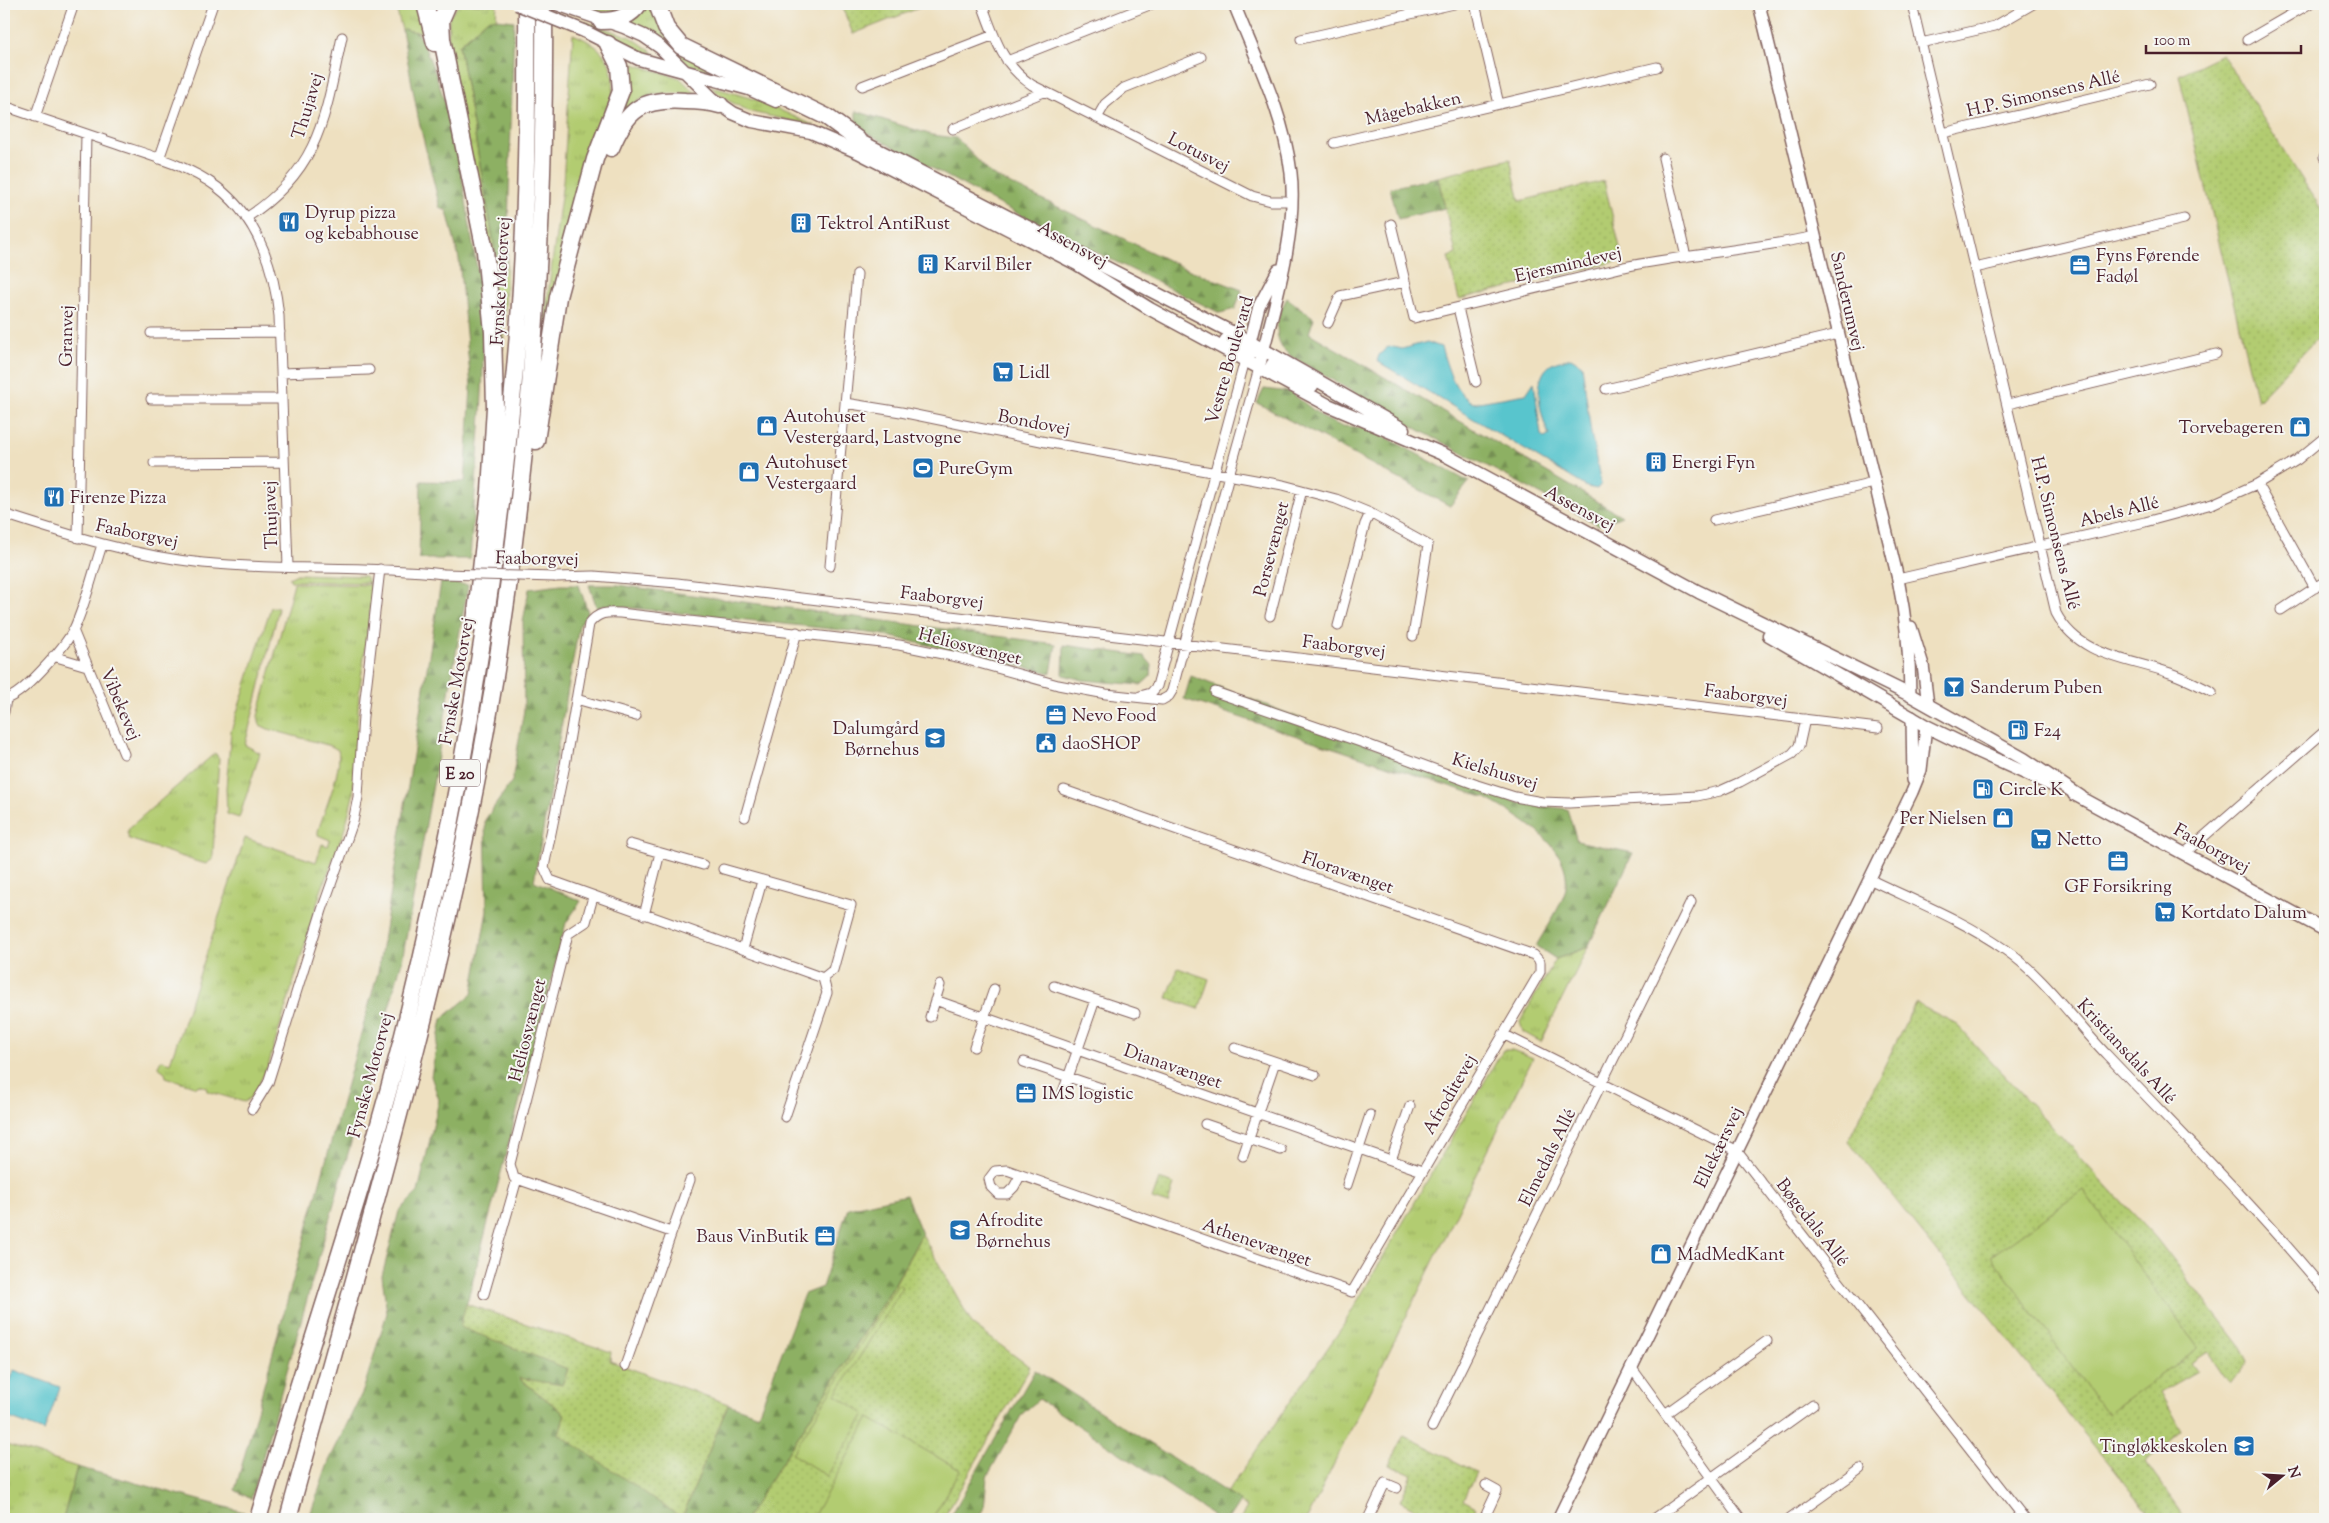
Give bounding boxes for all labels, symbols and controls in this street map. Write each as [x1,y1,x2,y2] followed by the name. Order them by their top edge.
[2146,22,2302,54] scale bar
[2154,31,2191,52] text: 100 m
[1964,65,2123,125] street label: H.P. Simonsens Allé
[286,70,331,143] street label: Thujavej
[1363,86,1464,134] street label: Mågebakken
[1163,127,1234,180] street label: Lotusvej
[305,201,419,248] place label: Dyrup pizza og kebabhouse
[277,210,301,234] restaurant icon: Dyrup pizza og kebabhouse
[789,211,813,235] building icon: Tektrol AntiRust
[817,212,950,238] place label: Tektrol AntiRust
[486,216,518,346] street label: Fynske Motorvej
[1032,216,1112,276] street label: Assensvej
[1512,241,1624,291] street label: Ejersmindevej
[2096,244,2200,291] place label: Fyns Førende Fadøl
[1822,249,1870,354] street label: Sanderumvej
[916,252,940,276] building icon: Karvil Biler
[944,253,1032,279] place label: Karvil Biler
[2068,253,2092,277] office icon: Fyns Førende Fadøl
[1200,293,1262,428] street label: Vestre Boulevard
[54,305,82,367] street label: Granvej
[991,360,1015,384] supermarket icon: Lidl
[1019,361,1050,387] place label: Lidl
[995,404,1072,444] street label: Bondovej
[783,405,962,452] place label: Autohuset Vestergaard, Lastvogne
[755,414,779,438] shop icon: Autohuset Vestergaard, Lastvogne
[2288,415,2312,439] shop icon: Torvebageren
[2178,416,2284,442] place label: Torvebageren
[1644,450,1668,474] building icon: Energi Fyn
[765,451,857,498] place label: Autohuset Vestergaard
[1672,451,1756,477] place label: Energi Fyn
[2022,454,2086,613] street label: H.P. Simonsens Allé
[911,456,935,480] sports icon: PureGym
[939,457,1013,483] place label: PureGym
[737,460,761,484] shop icon: Autohuset Vestergaard
[258,480,286,550] street label: Thujavej
[1539,480,1619,539] street label: Assensvej
[42,485,66,509] restaurant icon: Firenze Pizza
[70,486,166,512] place label: Firenze Pizza
[2077,490,2162,535] street label: Abels Allé
[1249,499,1297,600] street label: Porsevænget
[93,514,180,556] street label: Faaborgvej
[495,546,579,574] street label: Faaborgvej
[899,581,985,617] street label: Faaborgvej
[434,616,482,747] street label: Fynske Motorvej
[915,623,1024,673] street label: Heliosvænget
[1301,630,1387,666] street label: Faaborgvej
[92,665,146,745] street label: Vibekevej
[1942,675,1966,699] bar icon: Sanderum Puben
[1970,676,2103,702] place label: Sanderum Puben
[1703,679,1789,715] street label: Faaborgvej
[1044,703,1068,727] office icon: Nevo Food
[1072,704,1156,730] place label: Nevo Food
[833,717,919,764] place label: Dalumgård Børnehus
[2006,718,2030,742] fuel station icon: F24
[2034,719,2061,745] place label: F24
[923,726,947,750] school or university icon: Dalumgård Børnehus
[1034,731,1058,755] public building icon: daoSHOP
[1062,732,1141,758] place label: daoSHOP
[1448,748,1541,798] street label: Kielshusvej
[440,760,480,786] road number: E 20
[1971,777,1995,801] fuel station icon: Circle K
[1999,778,2063,804] place label: Circle K
[1991,806,2015,830] shop icon: Per Nielsen
[1900,807,1987,833] place label: Per Nielsen
[2168,818,2254,881] street label: Faaborgvej
[2029,827,2053,851] supermarket icon: Netto
[2057,828,2102,854] place label: Netto
[1298,846,1397,902] street label: Floravænget
[2106,849,2130,873] office icon: GF Forsikring
[2064,875,2172,901] place label: GF Forsikring
[2153,900,2177,924] supermarket icon: Kortdato Dalum
[2181,901,2307,927] place label: Kortdato Dalum
[504,976,554,1085] street label: Heliosvænget
[2070,994,2181,1111] street label: Kristiansdals Allé
[343,1010,401,1141] street label: Fynske Motorvej
[1120,1039,1225,1097] street label: Dianavænget
[1417,1050,1484,1140] street label: Afroditevej
[1014,1081,1038,1105] office icon: IMS logistic
[1042,1082,1134,1108] place label: IMS logistic
[1689,1103,1751,1193] street label: Ellekærsvej
[1514,1104,1584,1211] street label: Elmedals Allé
[1769,1174,1854,1273] street label: Bøgedals Allé
[976,1209,1051,1256] place label: Afrodite Børnehus
[1198,1213,1314,1275] street label: Athenevænget
[948,1218,972,1242] school or university icon: Afrodite Børnehus
[813,1224,837,1248] office icon: Baus VinButik
[696,1225,809,1251] place label: Baus VinButik
[1649,1242,1673,1266] shop icon: MadMedKant
[1677,1243,1785,1269] place label: MadMedKant
[2232,1434,2256,1458] school or university icon: Tingløkkeskolen
[2099,1435,2228,1461] place label: Tingløkkeskolen
[2256,1450,2306,1500] north arrow
[2281,1464,2304,1481] text: N

